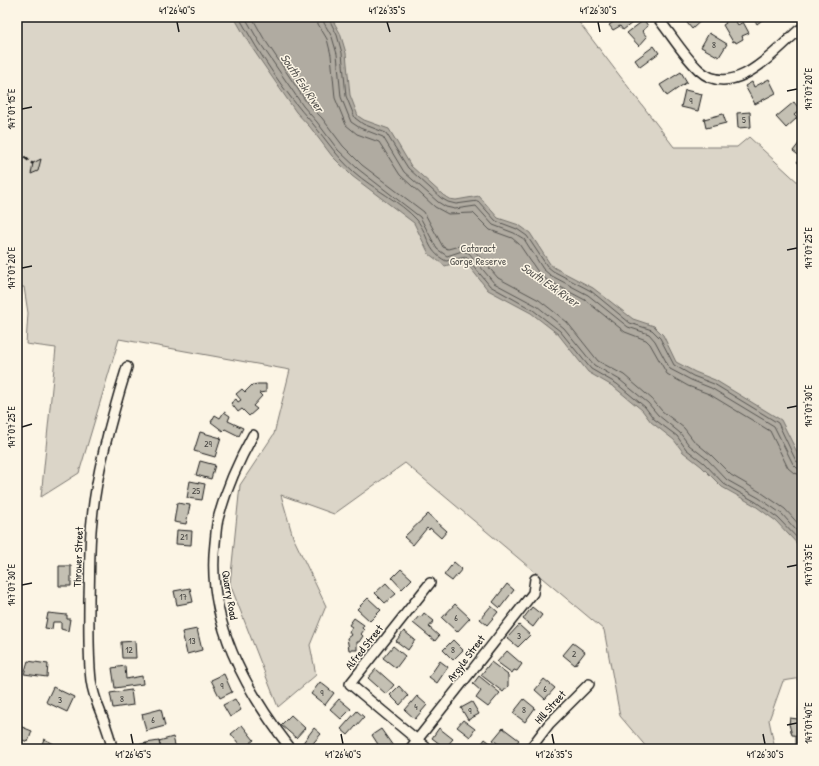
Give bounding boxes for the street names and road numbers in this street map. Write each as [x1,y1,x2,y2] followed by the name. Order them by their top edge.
[70,526,86,587] street label: Thrower Street
[219,569,241,621] street label: Quarry Road
[342,622,386,672] street label: Alfred Street
[444,632,488,684] street label: Argyle Street
[531,687,569,727] street label: Hill Street

